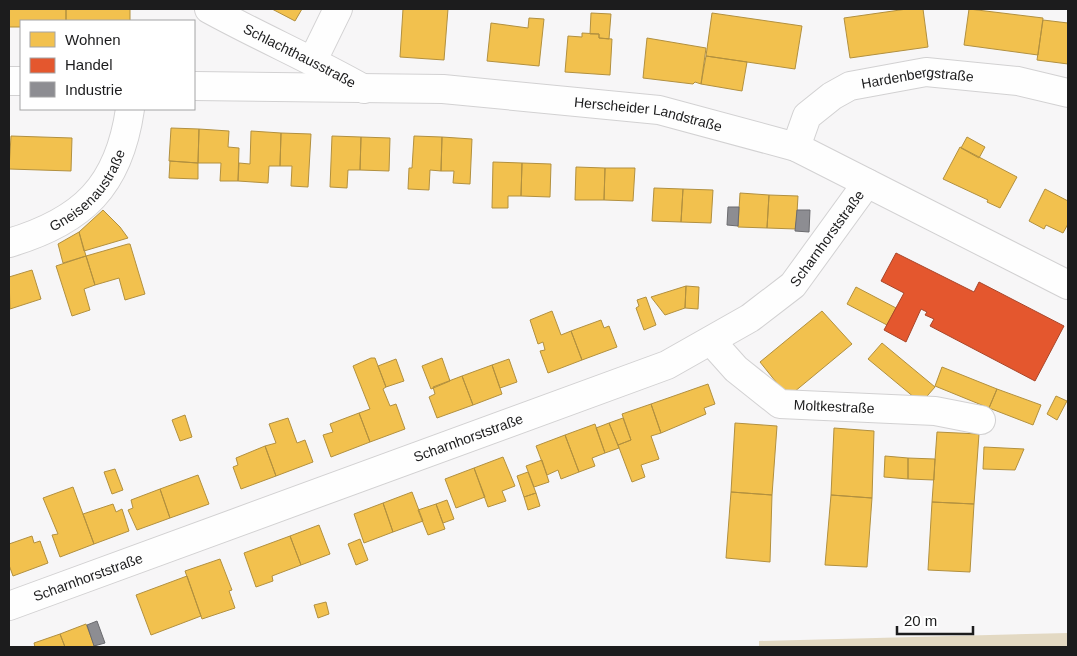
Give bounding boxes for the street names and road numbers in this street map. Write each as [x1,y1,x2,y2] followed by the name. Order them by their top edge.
[241,21,359,91] street label: Schlachthausstraße
[860,64,975,92] street label: Hardenbergstraße
[573,94,724,135] street label: Herscheider Landstraße
[47,147,128,234] street label: Gneisenaustraße
[787,187,867,290] street label: Scharnhorststraße
[793,397,875,416] street label: Moltkestraße
[411,410,525,465] street label: Scharnhorststraße
[31,550,145,604] street label: Scharnhorststraße

